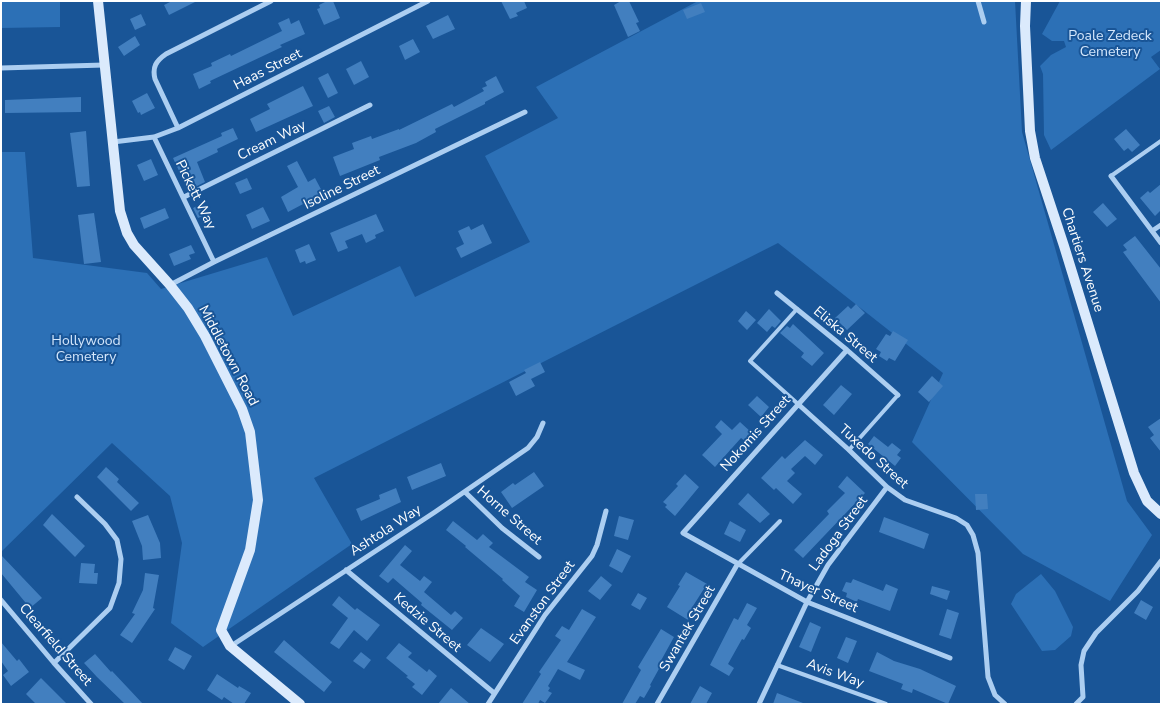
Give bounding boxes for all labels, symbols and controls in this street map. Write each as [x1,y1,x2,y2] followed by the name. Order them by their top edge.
[1068,29,1152,62] park label: Poale Zedeck Cemetery
[231,46,305,94] street label: Haas Street
[235,117,309,165] street label: Cream Way
[171,158,219,232] street label: Pickett Way
[301,162,383,214] street label: Isoline Street
[1057,206,1107,314] street label: Chartiers Avenue
[194,303,262,409] street label: Middletown Road
[810,303,880,367] street label: Eliska Street
[51,334,121,367] park label: Hollywood Cemetery
[717,393,795,475] street label: Nokomis Street
[835,421,911,493] street label: Tuxedo Street
[473,483,545,549] street label: Horne Street
[806,493,872,575] street label: Ladoga Street
[347,502,425,560] street label: Ashtola Way
[507,558,579,648] street label: Evanston Street
[776,567,860,617] street label: Thayer Street
[657,583,719,675] street label: Swantek Street
[390,590,464,656] street label: Kedzie Street
[15,601,95,689] street label: Clearfield Street
[804,656,866,692] street label: Avis Way

